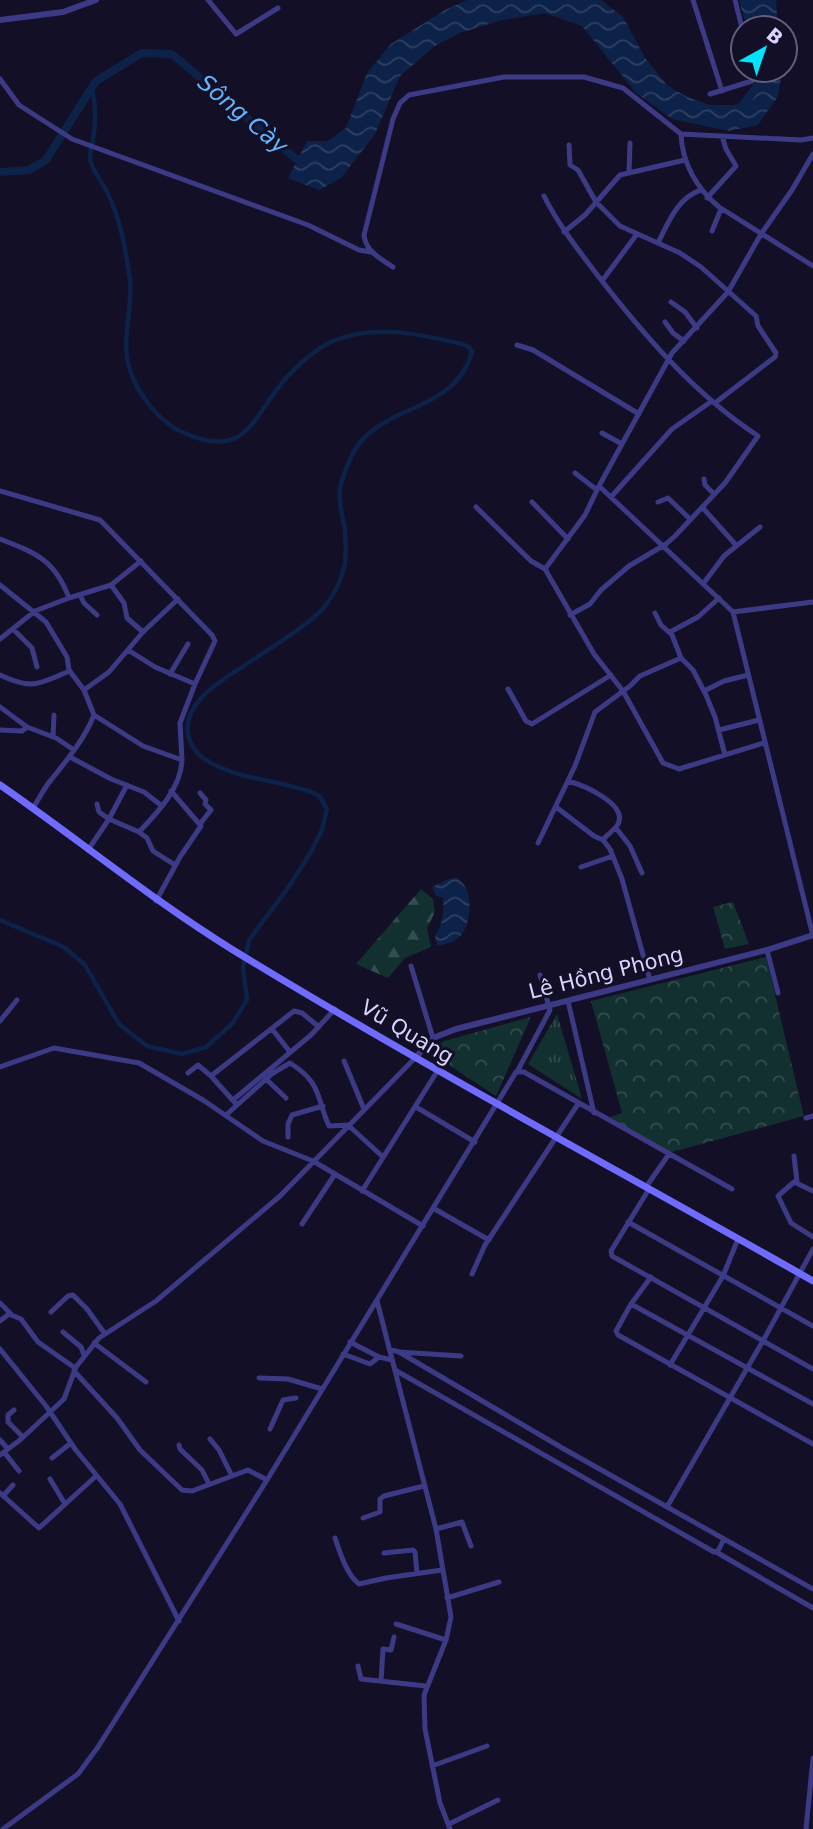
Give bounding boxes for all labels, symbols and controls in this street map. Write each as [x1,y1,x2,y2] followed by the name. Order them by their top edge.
[729,14,799,84] north arrow
[762,23,788,49] text: B
[193,69,293,159] water label: Sông Cày
[526,942,686,1004] street label: Lê Hồng Phong
[356,995,458,1069] street label: Vũ Quang

